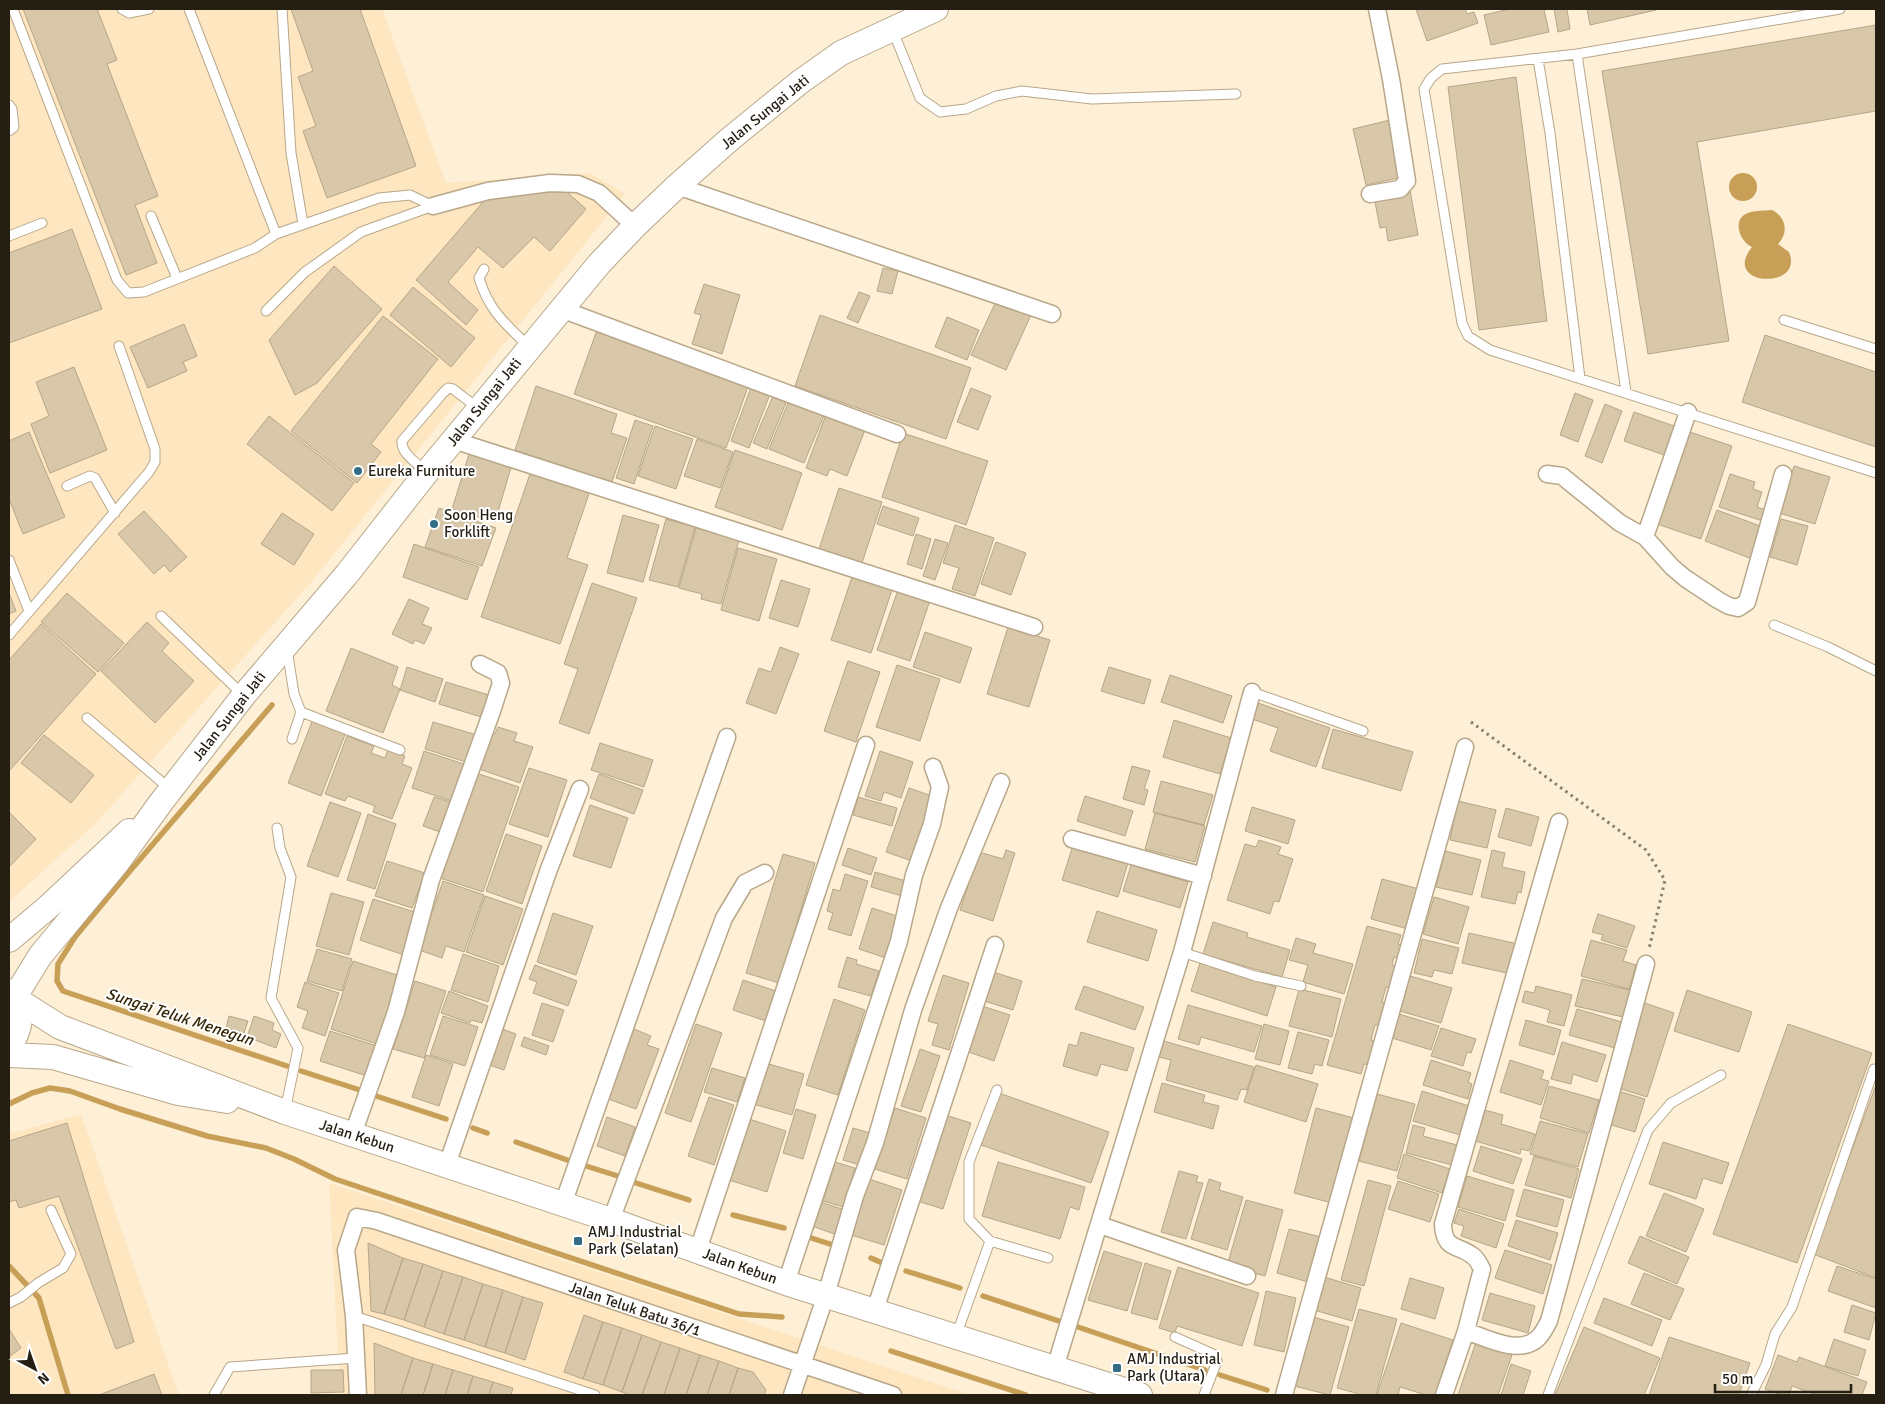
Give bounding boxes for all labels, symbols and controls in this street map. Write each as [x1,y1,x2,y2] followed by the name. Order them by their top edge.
[717,71,813,153] street label: Jalan Sungai Jati
[443,354,525,450] street label: Jalan Sungai Jati
[368,462,475,480] place label: Eureka Furniture
[352,465,364,477] marker: Eureka Furniture
[444,506,513,541] place label: Soon Heng Forklift
[428,518,440,530] marker: Soon Heng Forklift
[189,668,269,764] street label: Jalan Sungai Jati
[103,984,257,1051] water label: Sungai Teluk Menegun
[317,1115,397,1157] street label: Jalan Kebun
[588,1223,682,1258] place label: AMJ Industrial Park (Selatan)
[572,1235,584,1247] marker: AMJ Industrial Park (Selatan)
[700,1244,780,1288] street label: Jalan Kebun
[567,1278,703,1340] street label: Jalan Teluk Batu 36/1
[10,1344,60,1394] north arrow
[1127,1350,1221,1385] place label: AMJ Industrial Park (Utara)
[1111,1362,1123,1374] marker: AMJ Industrial Park (Utara)
[1715,1362,1851,1394] scale bar
[34,1369,52,1388] text: N
[1722,1370,1753,1388] text: 50 m

